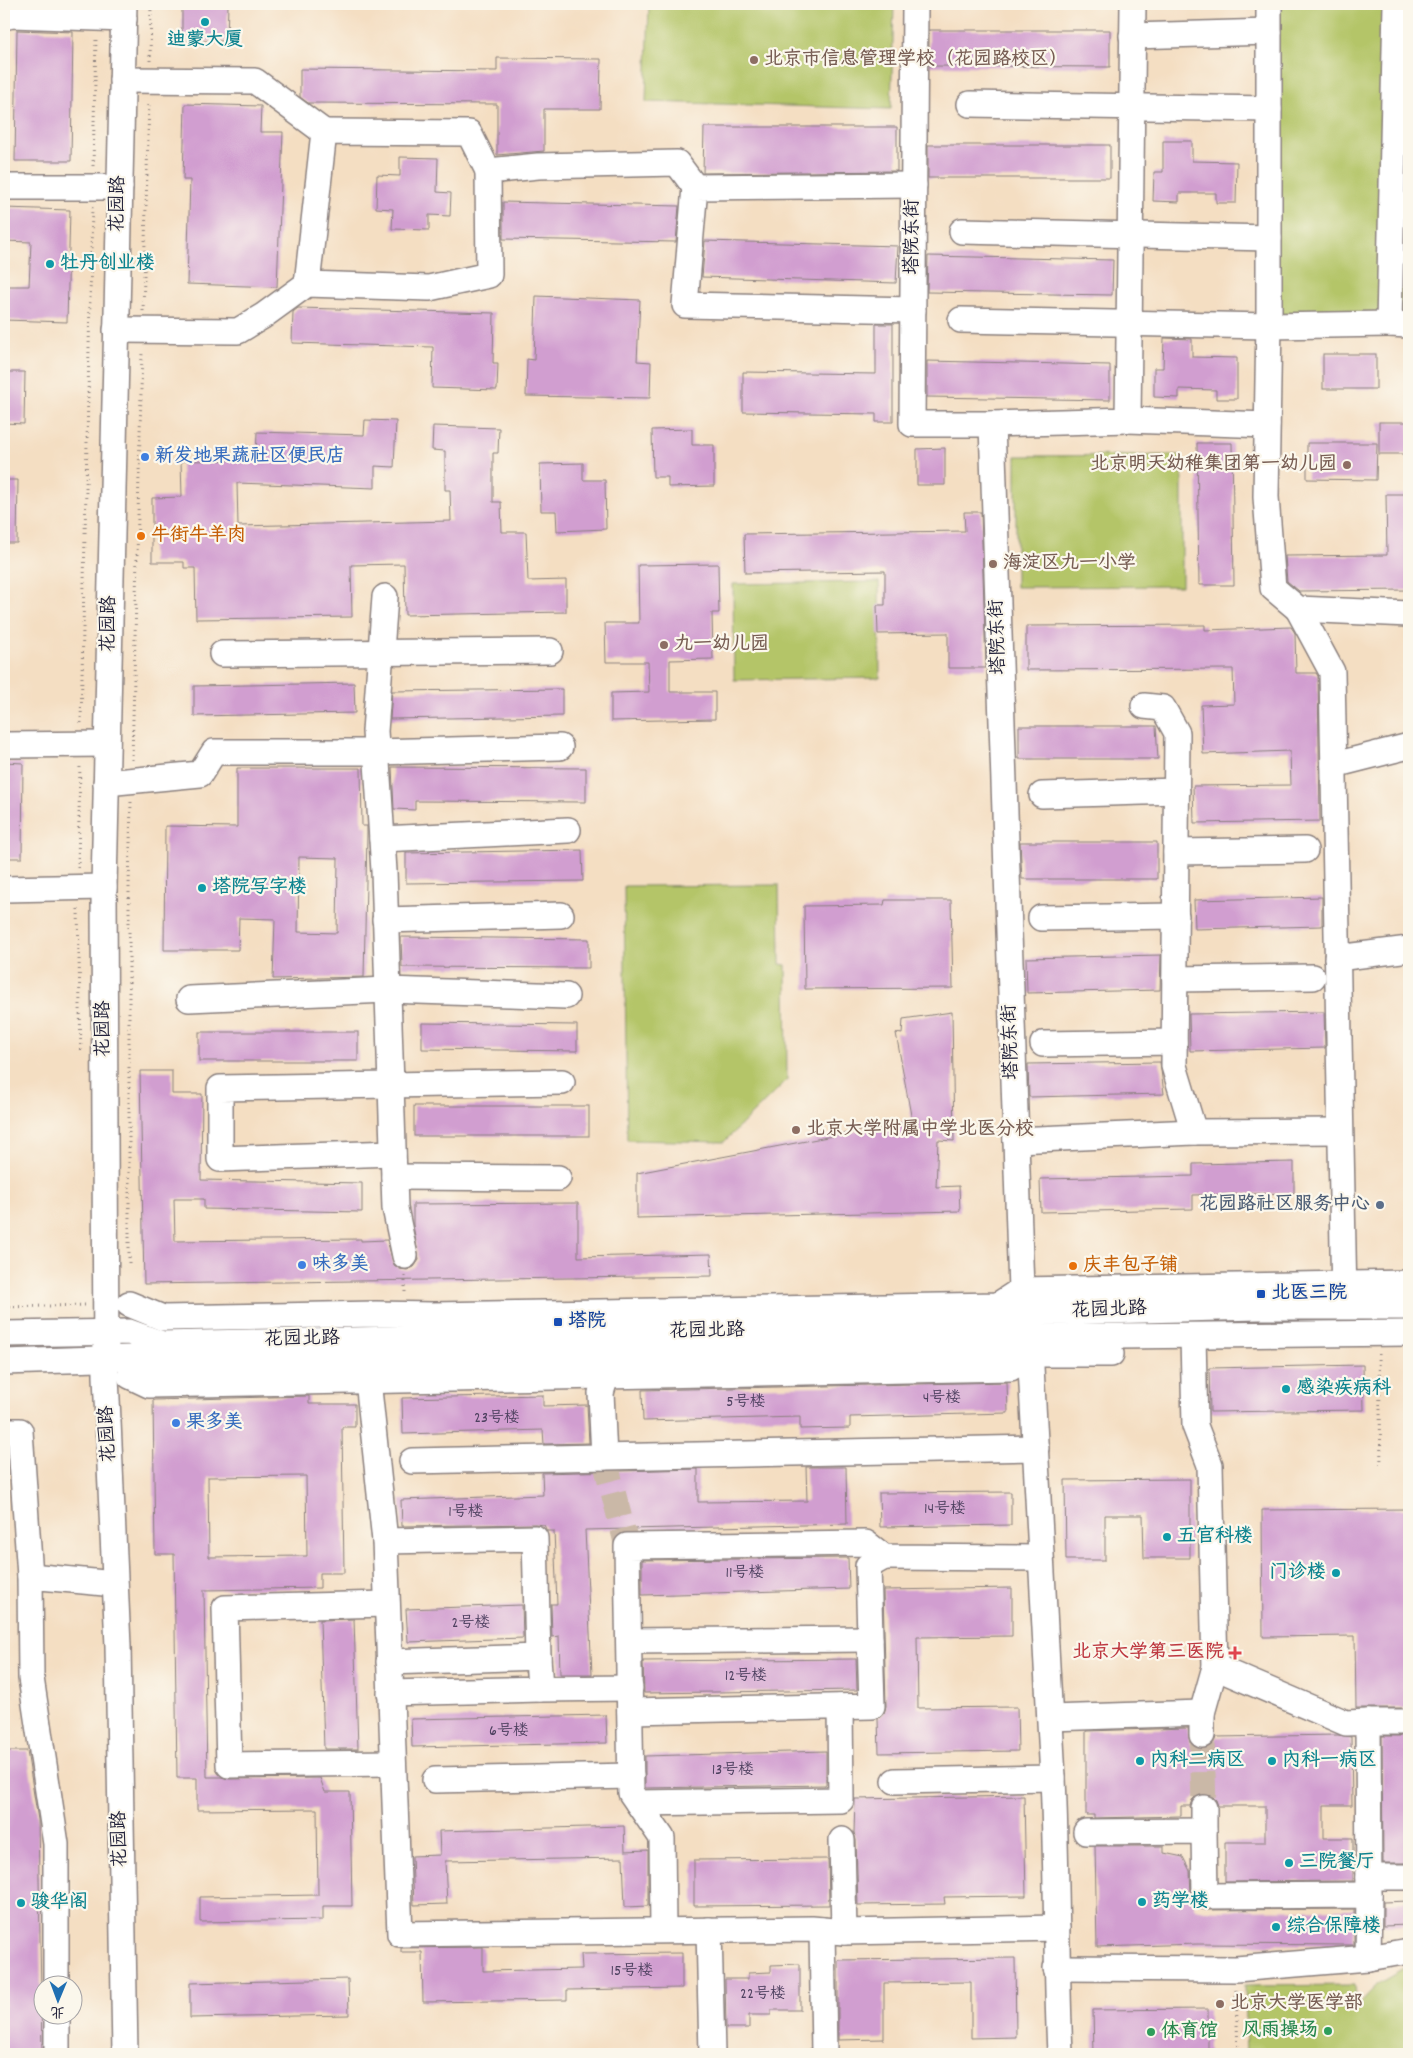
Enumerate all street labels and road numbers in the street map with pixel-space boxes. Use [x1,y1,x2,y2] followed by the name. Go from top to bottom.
[105,175,133,233] street label: 花园路
[900,199,927,275] street label: 塔院东街
[96,595,124,653] street label: 花园路
[984,599,1014,675] street label: 塔院东街
[91,1000,118,1058] street label: 花园路
[997,1004,1027,1080] street label: 塔院东街
[1071,1296,1147,1326] street label: 花园北路
[669,1318,745,1346] street label: 花园北路
[264,1326,340,1354] street label: 花园北路
[94,1405,124,1463] street label: 花园路
[107,1810,135,1868] street label: 花园路

